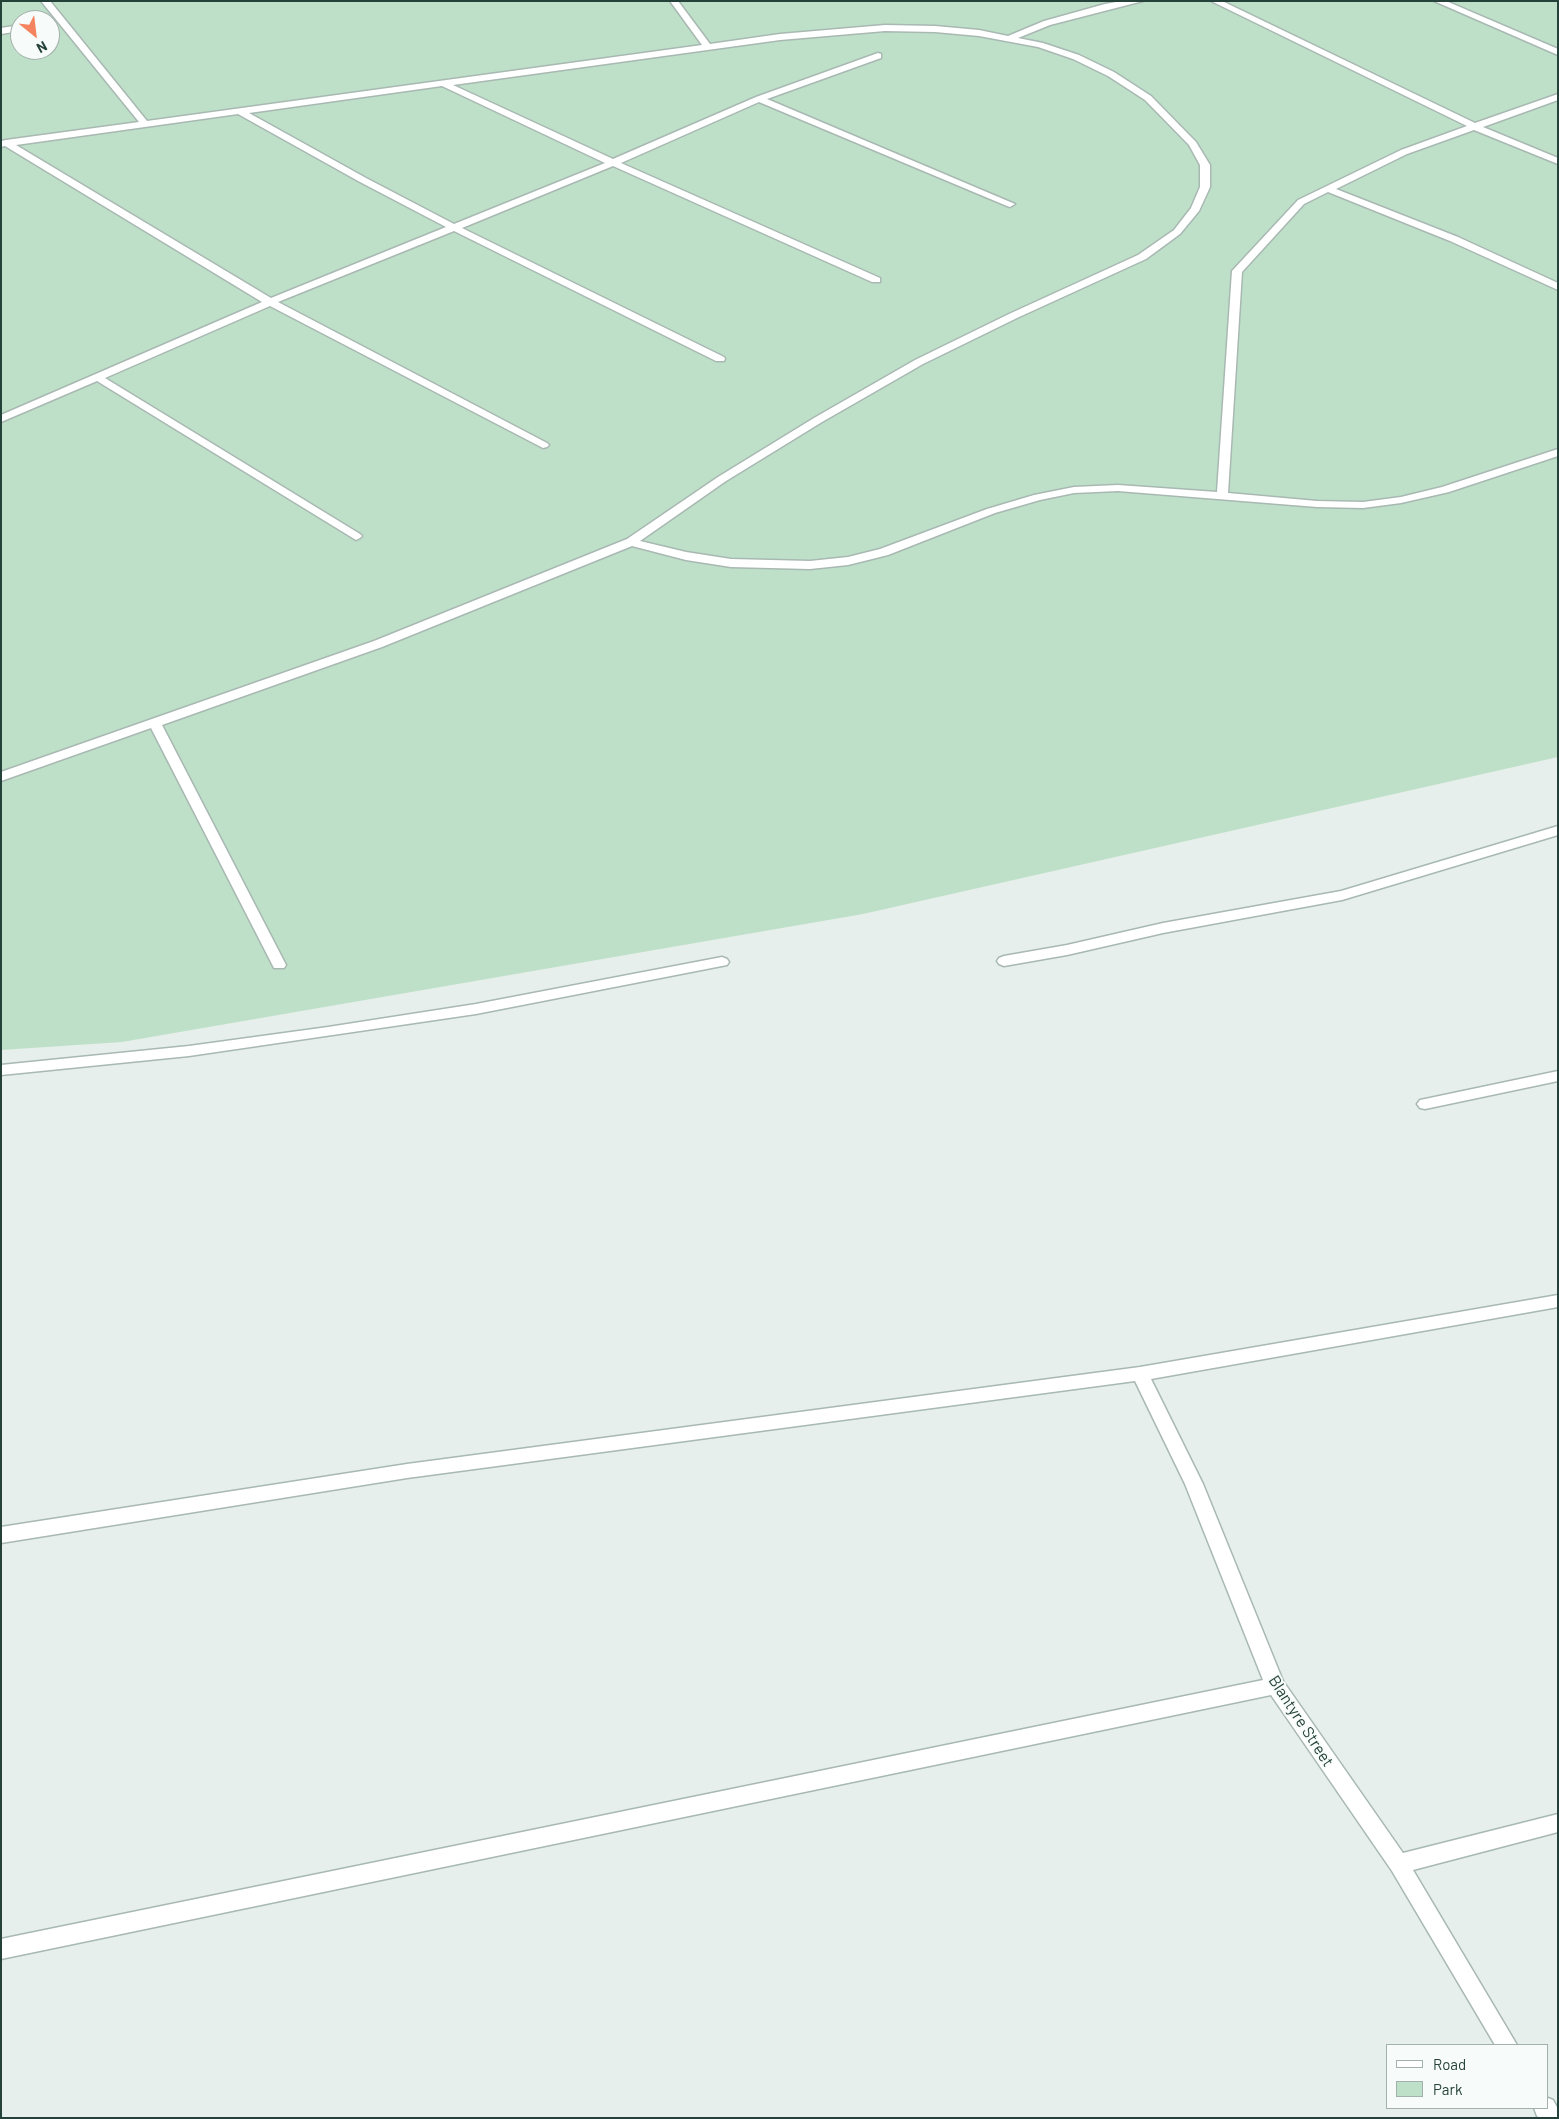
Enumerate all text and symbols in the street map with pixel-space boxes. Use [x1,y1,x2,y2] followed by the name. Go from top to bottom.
[10,10,60,60] north arrow
[34,38,50,57] text: N
[1264,1672,1338,1770] street label: Blantyre Street
[1386,2044,1549,2109] legend
[1433,2055,1466,2073] text: Road
[1433,2080,1462,2098] text: Park

